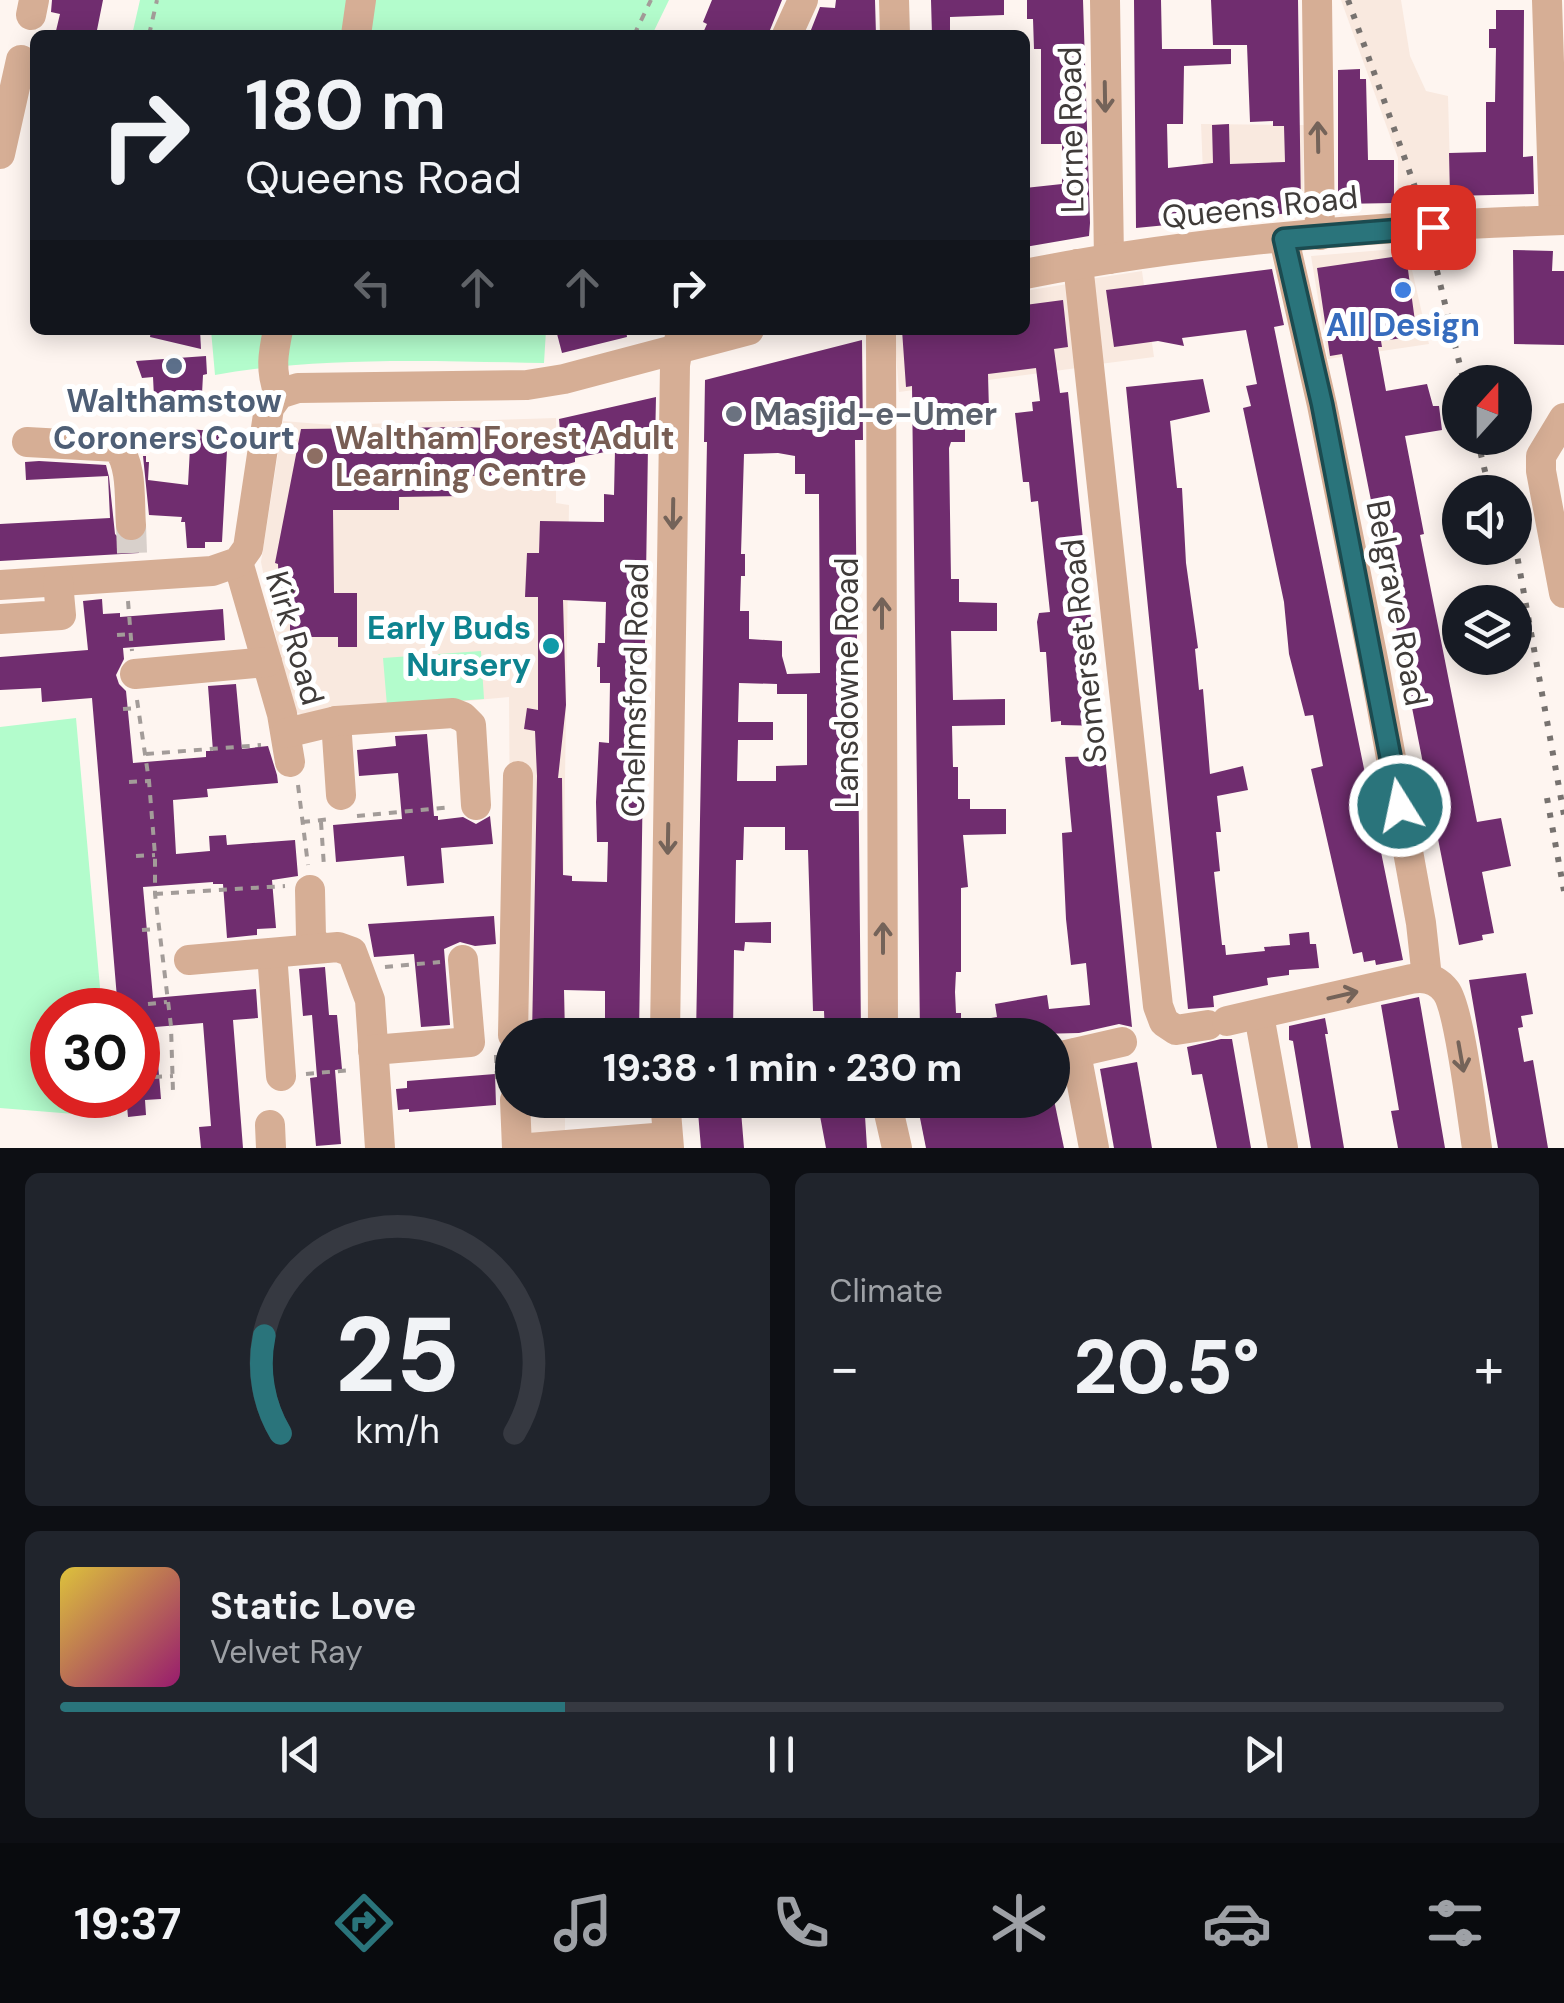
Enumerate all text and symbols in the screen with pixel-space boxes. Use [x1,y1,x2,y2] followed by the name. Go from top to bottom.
[1049,46,1093,214] street label: Lorne Road
[245,60,446,151] text: 180 m
[80,70,210,200] icon: right
[1096,81,1115,113] one-way arrow
[1308,122,1328,154] one-way arrow
[245,148,522,207] text: Queens Road
[1160,176,1360,238] street label: Queens Road
[1391,185,1476,270] pin
[1406,200,1461,255] icon: arrive
[345,260,400,315] icon: left
[450,260,505,315] icon: ahead
[555,260,610,315] icon: ahead
[660,260,715,315] icon: right
[1392,279,1414,301] marker: All Design
[1326,304,1480,346] place label: All Design
[163,355,185,377] marker: Walthamstow Coroners Court
[1442,365,1532,455] north arrow
[1442,365,1532,675] map controls
[53,380,295,459] place label: Walthamstow Coroners Court
[754,393,997,435] place label: Masjid-e-Umer
[723,403,745,425] marker: Masjid-e-Umer
[335,417,675,496] place label: Waltham Forest Adult Learning Centre
[304,445,326,467] marker: Waltham Forest Adult Learning Centre
[1442,475,1532,565] button: sound
[663,497,682,529] one-way arrow
[1357,497,1437,709] street label: Belgrave Road
[1051,537,1117,765] street label: Somerset Road
[826,557,868,809] street label: Lansdowne Road
[612,562,658,818] street label: Chelmsford Road
[256,566,334,710] street label: Kirk Road
[1442,585,1532,675] button: layers
[872,597,892,630] one-way arrow
[367,607,531,686] place label: Early Buds Nursery
[540,635,562,657] marker: Early Buds Nursery
[1348,754,1452,858] position arrow
[658,822,678,854] one-way arrow
[874,922,892,954] one-way arrow
[1326,985,1358,1003] one-way arrow
[30,988,160,1118] speed limit sign: 30
[1452,1040,1471,1073] one-way arrow
[603,1043,962,1093] text: 19:38 · 1 min · 230 m
[830,1270,943,1312] text: Climate
[335,1288,460,1423] text: 25
[1074,1319,1260,1416] text: 20.5°
[830,1332,860,1404] text: −
[1474,1332,1504,1404] text: +
[355,1408,439,1454] text: km/h
[210,1581,416,1631] text: Static Love
[210,1631,363,1673] text: Velvet Ray
[273,1727,328,1782] icon: previous
[754,1727,809,1782] icon: pause
[1236,1727,1291,1782] icon: next
[329,1888,399,1958] icon: directions
[548,1888,618,1958] icon: music
[766,1888,836,1958] icon: phone
[984,1888,1054,1958] icon: climate
[1202,1888,1272,1958] icon: car
[1420,1888,1490,1958] icon: filters
[74,1894,181,1953] text: 19:37

